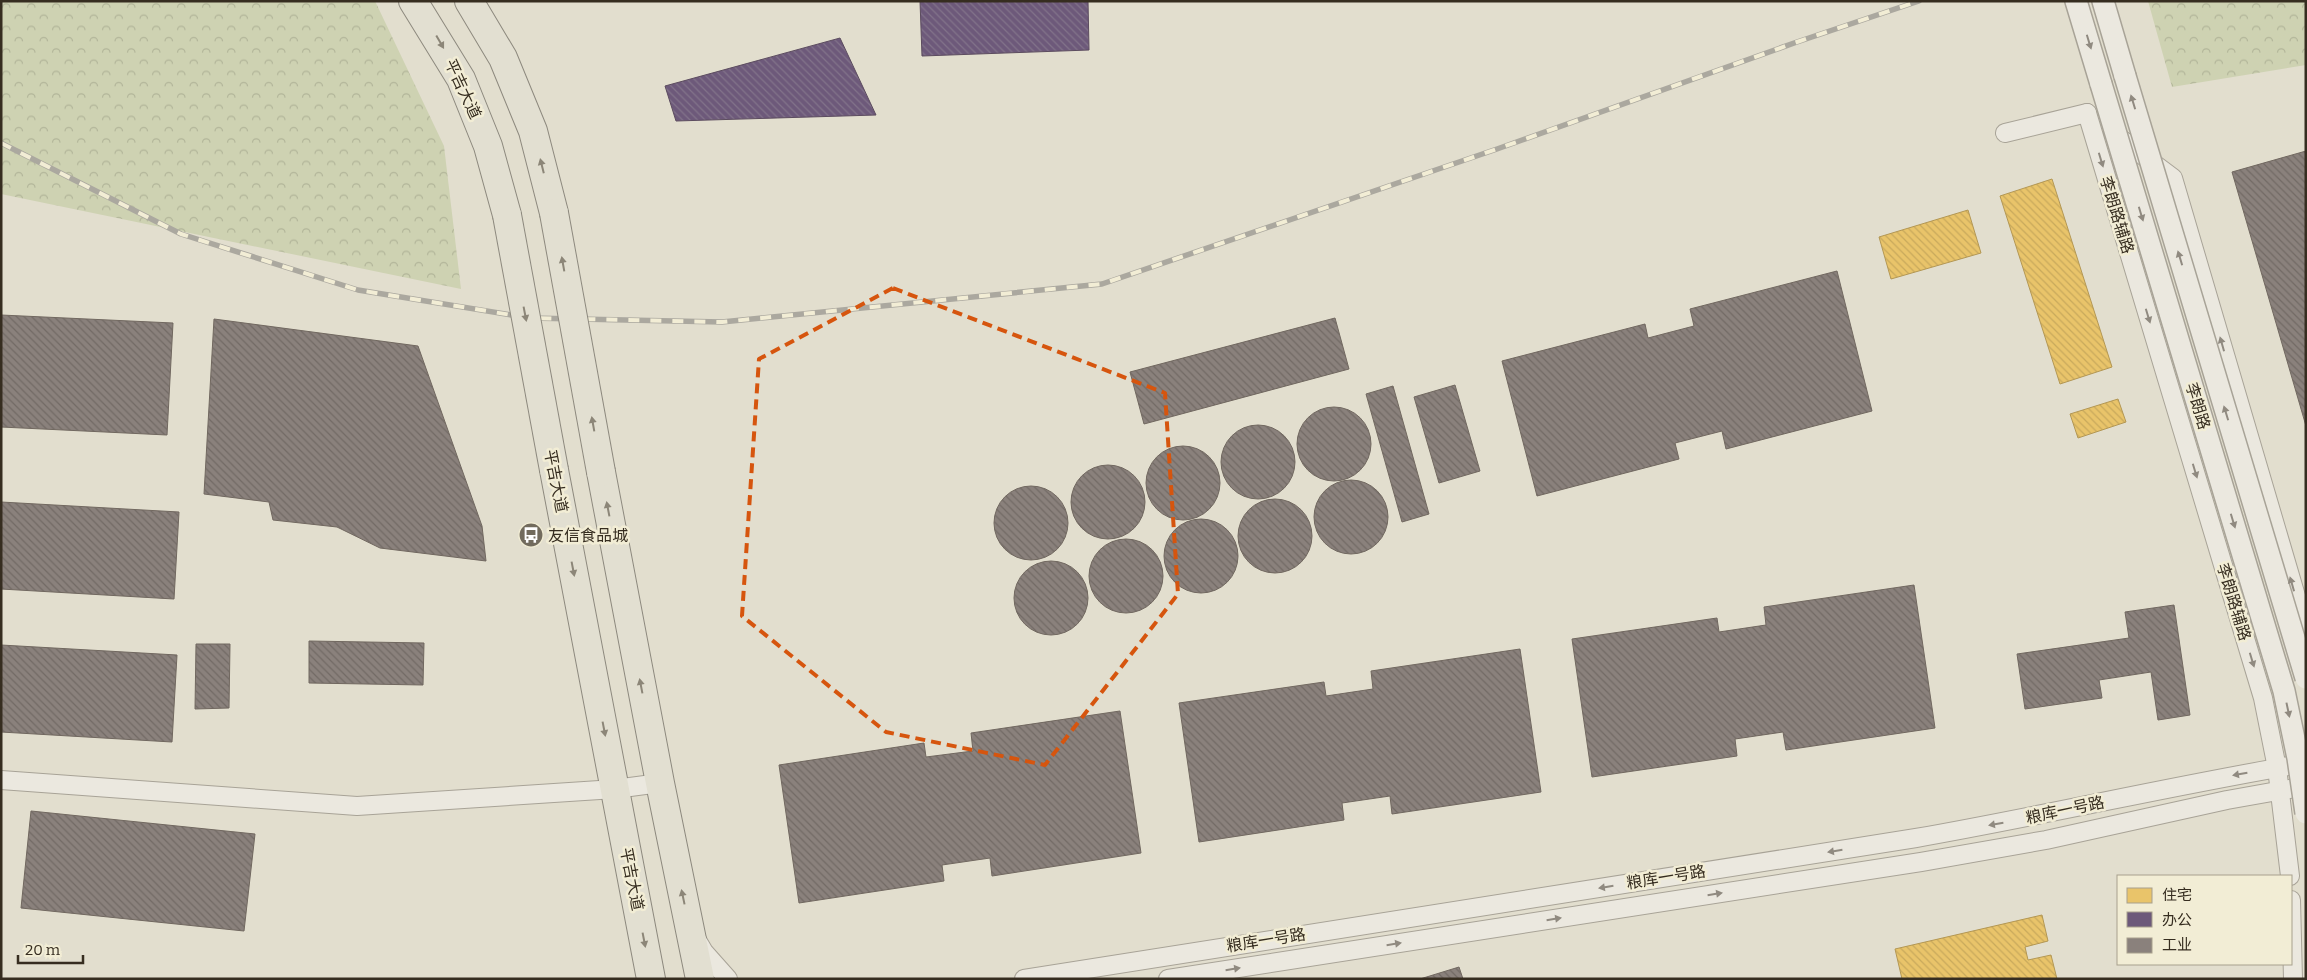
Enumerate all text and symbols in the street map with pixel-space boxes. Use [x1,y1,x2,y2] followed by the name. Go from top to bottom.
[2085,35,2093,50] one-way arrow
[435,36,444,49] one-way arrow
[441,56,485,122] street label: 平吉大道
[2129,95,2137,110] one-way arrow
[2097,153,2105,168] one-way arrow
[538,159,546,174] one-way arrow
[2096,174,2138,256] street label: 李朗路辅路
[2137,207,2145,222] one-way arrow
[2175,250,2183,265] one-way arrow
[559,256,567,272] one-way arrow
[522,307,530,323] one-way arrow
[2144,308,2152,323] one-way arrow
[2217,336,2225,351] one-way arrow
[2182,380,2214,432] street label: 李朗路
[2222,406,2230,421] one-way arrow
[588,416,596,432] one-way arrow
[541,448,571,514] street label: 平吉大道
[2191,464,2199,479] one-way arrow
[604,500,612,516] one-way arrow
[2229,513,2237,528] one-way arrow
[518,522,544,548] bus stop icon: 友信食品城
[548,526,628,545] place label: 友信食品城
[2213,561,2255,643] street label: 李朗路辅路
[569,562,577,577] one-way arrow
[2288,576,2296,591] one-way arrow
[2248,653,2256,668] one-way arrow
[637,677,645,693] one-way arrow
[2284,703,2292,718] one-way arrow
[600,721,608,737] one-way arrow
[2232,771,2248,779] one-way arrow
[2024,792,2106,828] street label: 粮库一号路
[1987,820,2003,828] one-way arrow
[617,846,647,912] street label: 平吉大道
[1827,847,1843,855] one-way arrow
[1625,861,1707,893] street label: 粮库一号路
[2117,875,2292,965] legend
[1597,883,1613,891] one-way arrow
[2162,886,2192,904] text: 住宅
[679,888,687,904] one-way arrow
[1707,889,1723,897] one-way arrow
[2162,911,2192,929] text: 办公
[1547,914,1563,922] one-way arrow
[1225,924,1307,956] street label: 粮库一号路
[18,932,82,964] scale bar
[640,933,648,949] one-way arrow
[2162,936,2192,954] text: 工业
[1386,939,1402,947] one-way arrow
[25,941,61,959] text: 20 m
[1226,964,1242,972] one-way arrow

